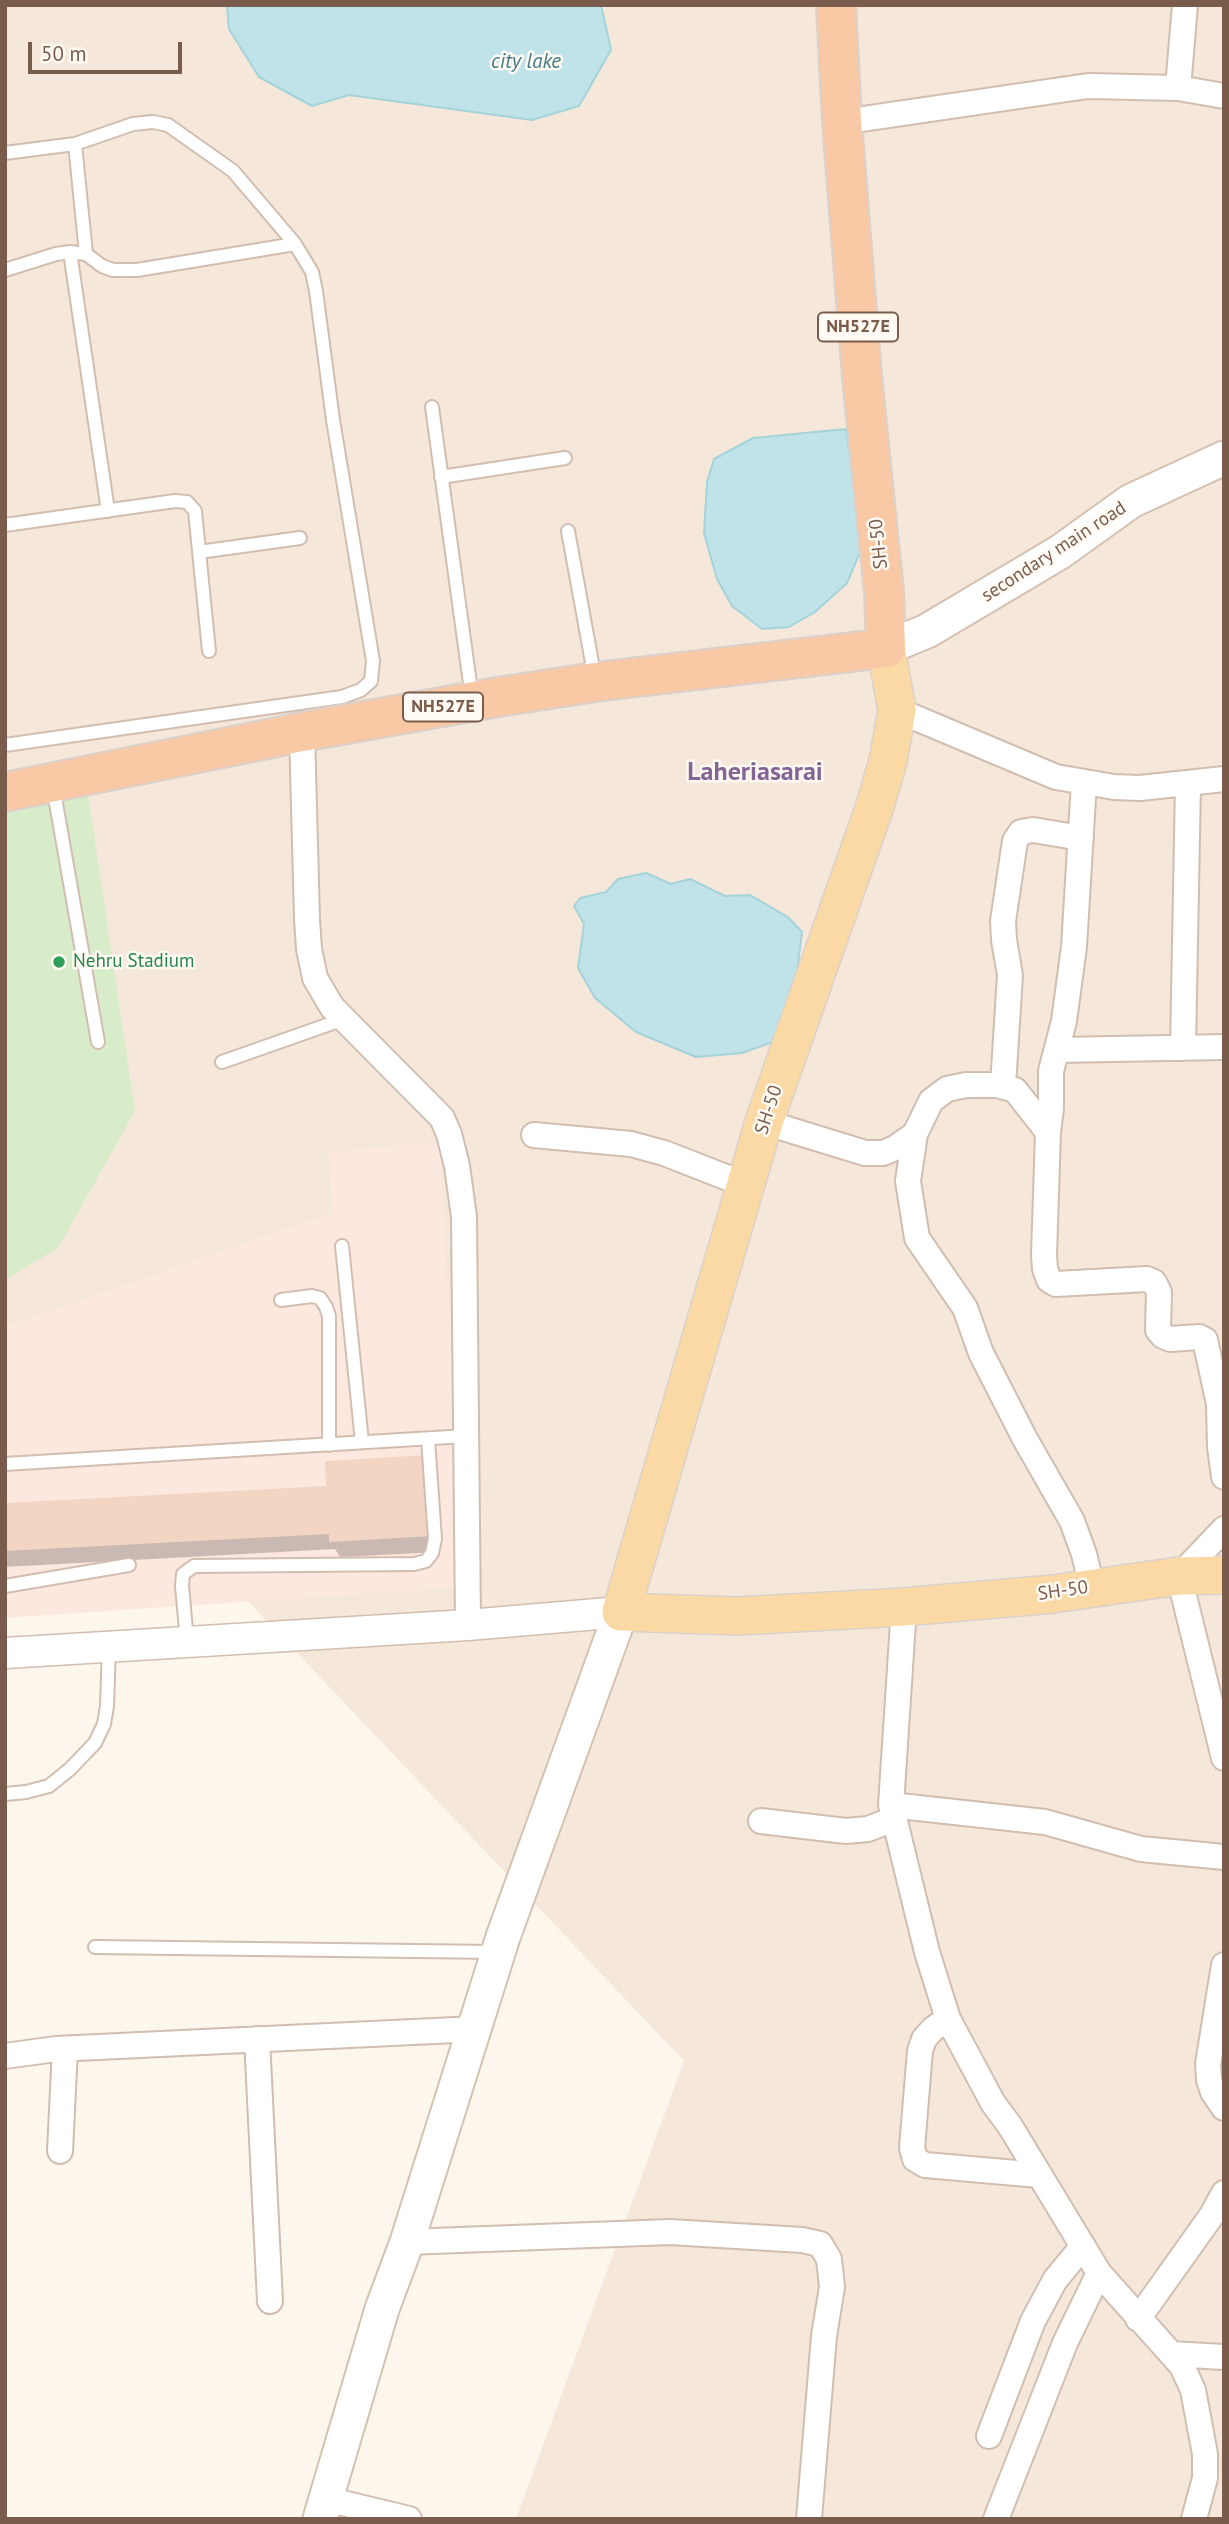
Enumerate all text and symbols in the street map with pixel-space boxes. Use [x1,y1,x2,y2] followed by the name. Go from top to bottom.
[32,28,186,72] scale bar
[41,40,87,67] text: 50 m
[491,49,561,75] water label: city lake
[818,312,898,342] road number: NH527E
[977,497,1131,607] street label: secondary main road
[865,518,893,570] street label: SH-50
[403,692,483,722] road number: NH527E
[687,757,823,789] district label: Laheriasarai
[73,951,195,973] place label: Nehru Stadium
[51,954,67,970] marker: Nehru Stadium
[750,1083,788,1137] street label: SH-50
[1036,1576,1090,1606] street label: SH-50

